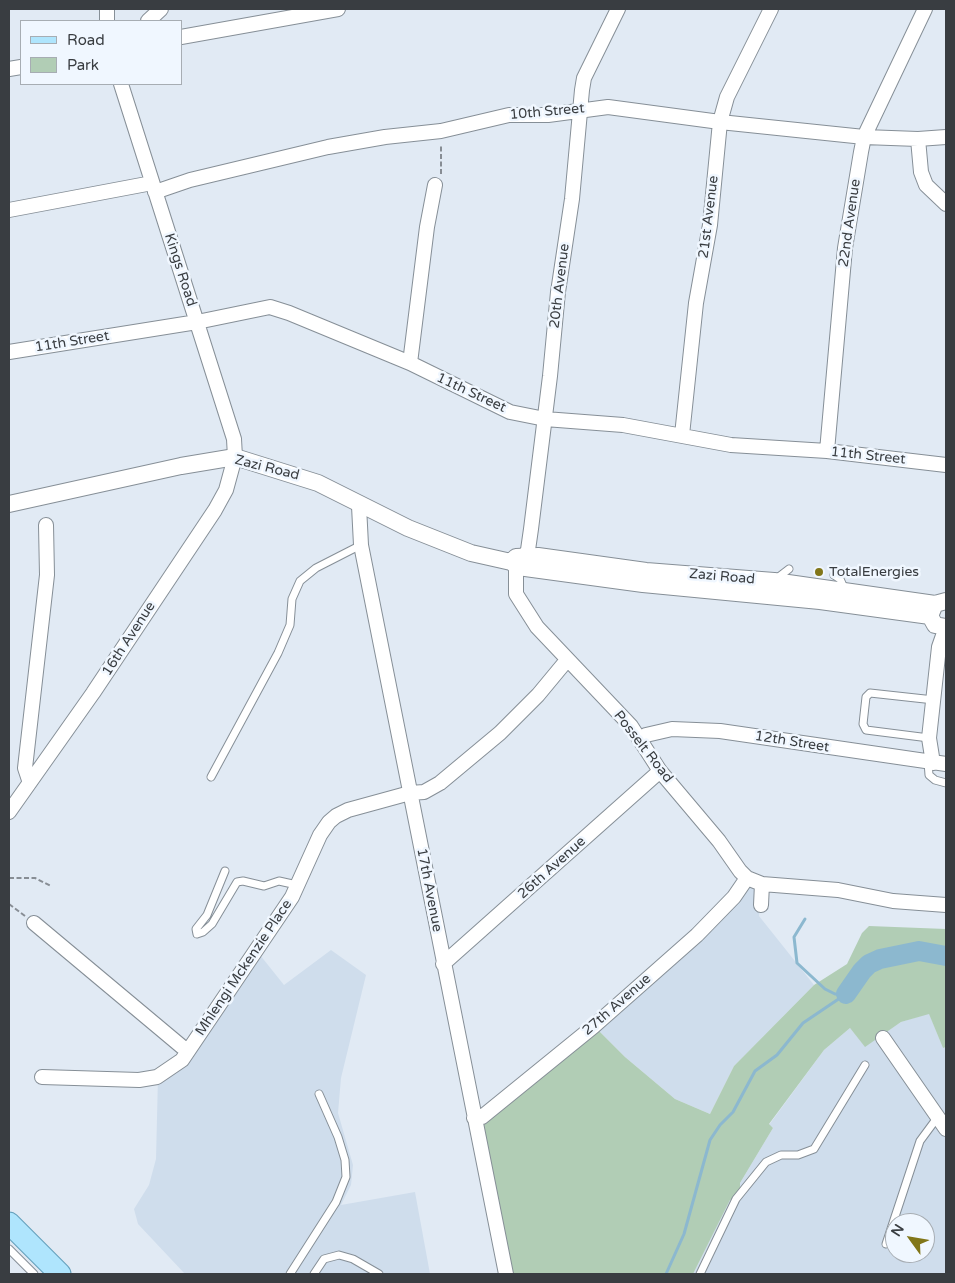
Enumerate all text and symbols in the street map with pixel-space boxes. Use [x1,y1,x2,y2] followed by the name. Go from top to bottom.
[20,20,182,85] legend
[67,31,105,49] text: Road
[67,56,99,74] text: Park
[509,100,585,124] street label: 10th Street
[696,175,722,259] street label: 21st Avenue
[836,178,864,268] street label: 22nd Avenue
[160,231,200,309] street label: Kings Road
[546,243,574,329] street label: 20th Avenue
[34,328,110,356] street label: 11th Street
[433,370,509,416] street label: 11th Street
[830,444,906,468] street label: 11th Street
[233,452,301,484] street label: Zazi Road
[829,564,919,580] place label: TotalEnergies
[688,566,756,588] street label: Zazi Road
[813,566,825,578] marker: TotalEnergies
[99,599,159,679] street label: 16th Avenue
[610,708,676,786] street label: Posselt Road
[754,728,830,756] street label: 12th Street
[515,833,589,903] street label: 26th Avenue
[413,847,445,933] street label: 17th Avenue
[192,897,296,1039] street label: Mhlengi Mckenzie Place
[579,971,655,1039] street label: 27th Avenue
[885,1213,935,1263] north arrow
[888,1221,908,1240] text: N

